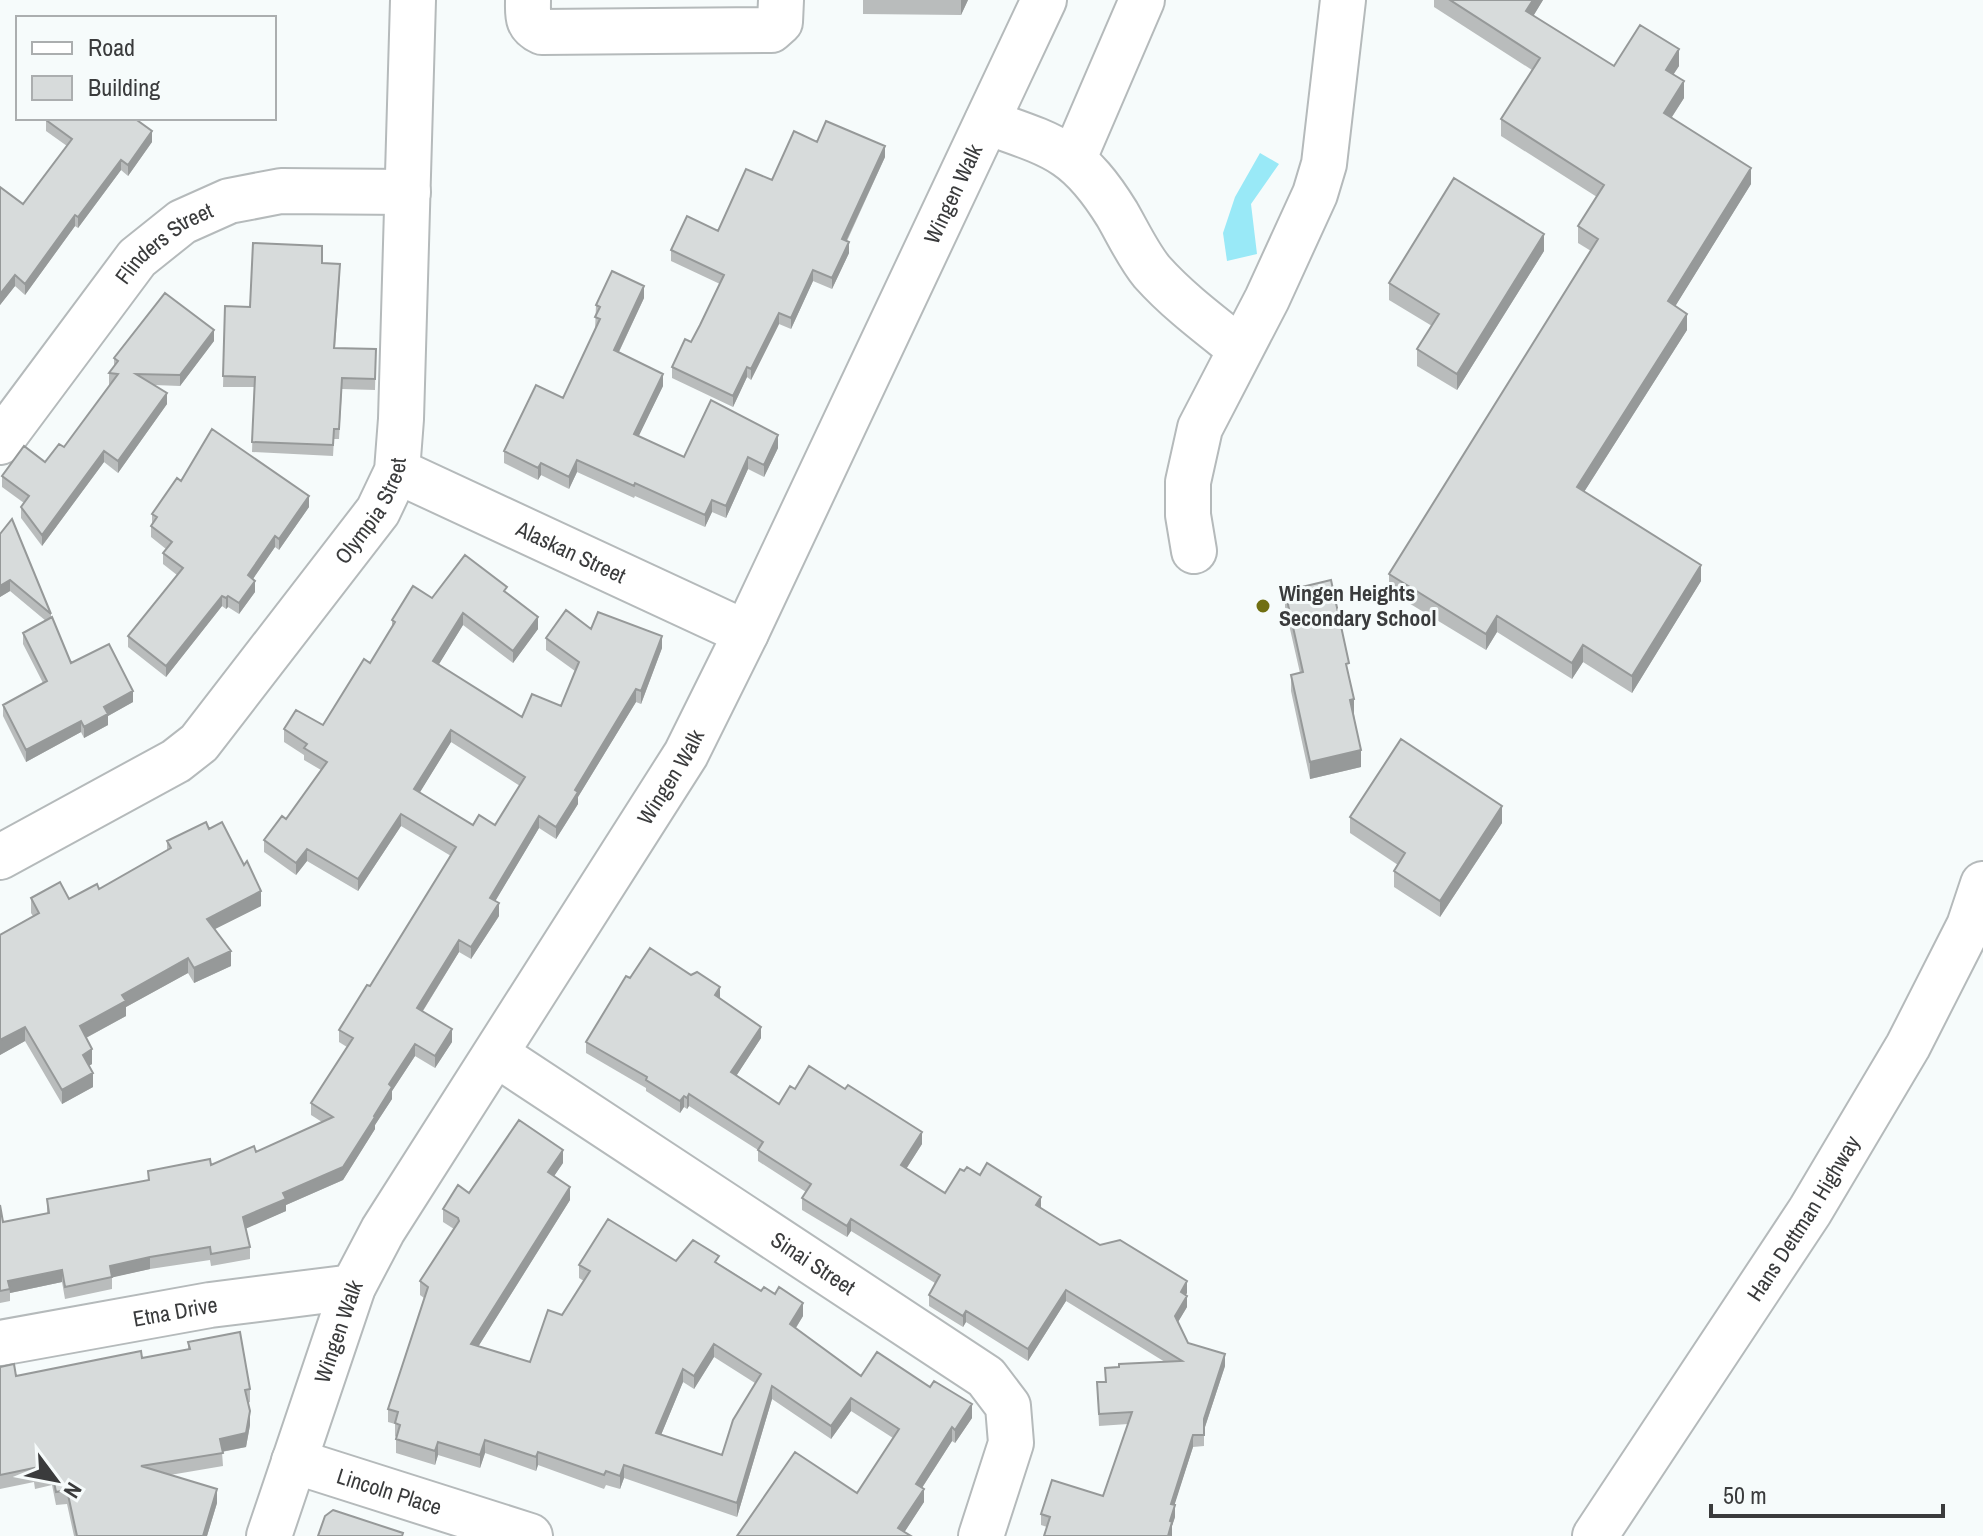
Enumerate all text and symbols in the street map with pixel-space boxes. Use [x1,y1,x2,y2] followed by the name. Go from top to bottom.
[16,16,276,120] legend
[88,31,135,63] text: Road
[88,71,160,103] text: Building
[916,138,990,248] street label: Wingen Walk
[108,195,218,290] street label: Flinders Street
[328,457,413,570] street label: Olympia Street
[511,513,631,590] street label: Alaskan Street
[1279,578,1436,633] place label: Wingen Heights Secondary School
[1254,597,1272,615] marker: Wingen Heights Secondary School
[630,723,711,830] street label: Wingen Walk
[1740,1130,1867,1307] street label: Hans Dettman Highway
[765,1224,861,1302] street label: Sinai Street
[307,1273,370,1387] street label: Wingen Walk
[130,1289,219,1334] street label: Etna Drive
[16,1440,96,1520] north arrow
[333,1461,446,1522] street label: Lincoln Place
[1711,1468,1943,1518] scale bar
[57,1477,89,1504] text: N
[1723,1479,1767,1511] text: 50 m

